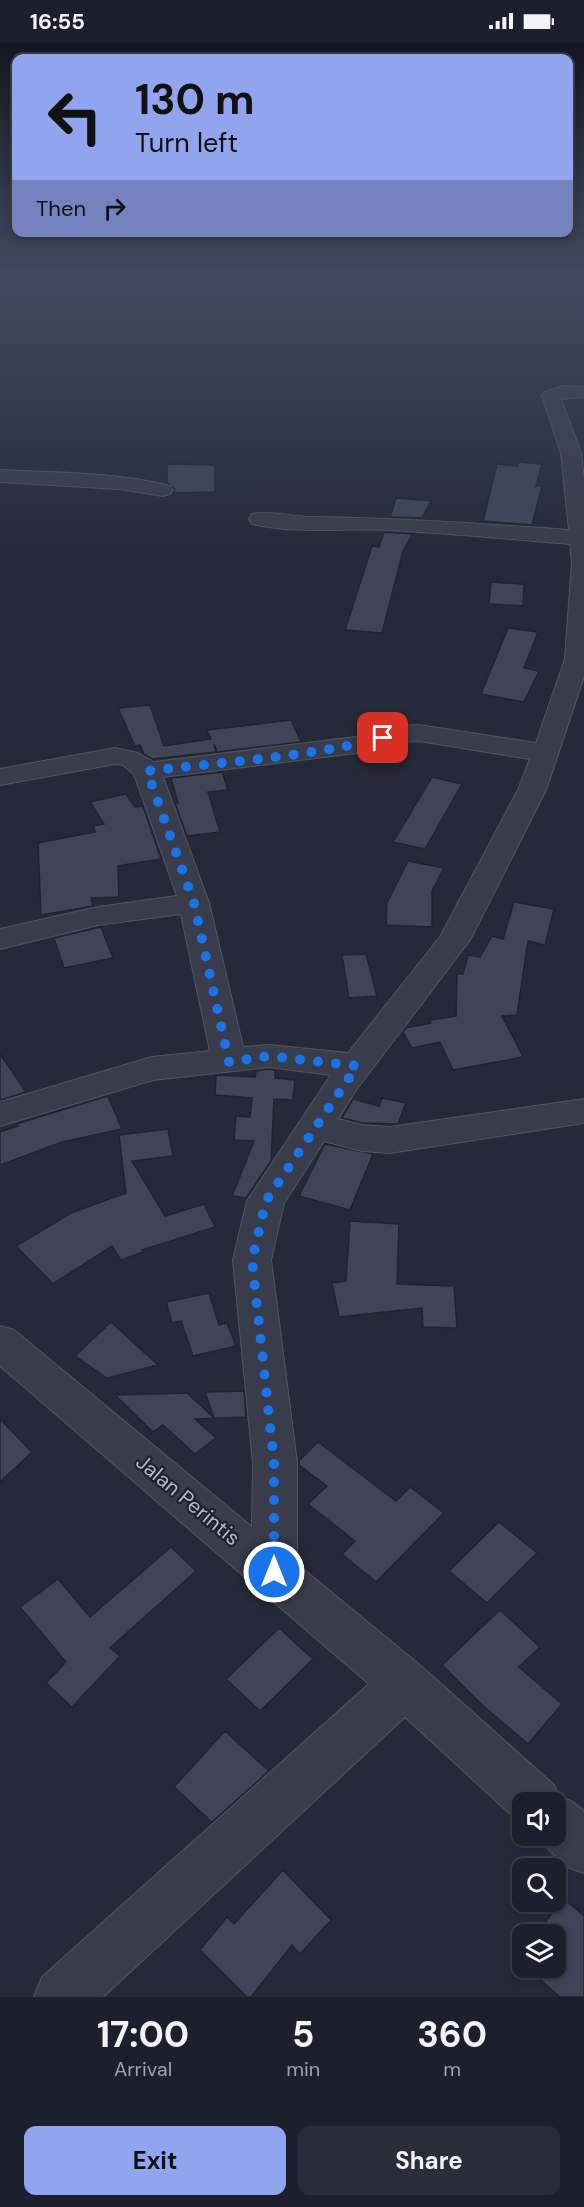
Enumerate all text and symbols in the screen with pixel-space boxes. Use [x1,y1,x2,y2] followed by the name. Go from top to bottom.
[30,7,85,36] text: 16:55
[135,72,255,127] text: 130 m
[36,78,114,156] icon: left
[135,125,238,160] text: Turn left
[98,192,131,225] icon: right
[36,194,86,223] text: Then
[357,712,408,763] pin
[366,721,399,754] icon: arrive
[130,1448,246,1552] street label: Jalan Perintis
[242,1540,306,1604] position arrow
[512,1792,566,1978] map controls
[512,1792,566,1846] button: sound
[512,1858,566,1912] button: search
[512,1924,566,1978] button: layers
[97,2011,189,2058] text: 17:00
[292,2011,314,2058] text: 5
[417,2011,487,2058] text: 360
[114,2056,172,2082] text: Arrival
[286,2056,320,2082] text: min
[443,2056,461,2082] text: m
[24,2126,286,2195] button: Exit
[298,2126,560,2195] button: Share

